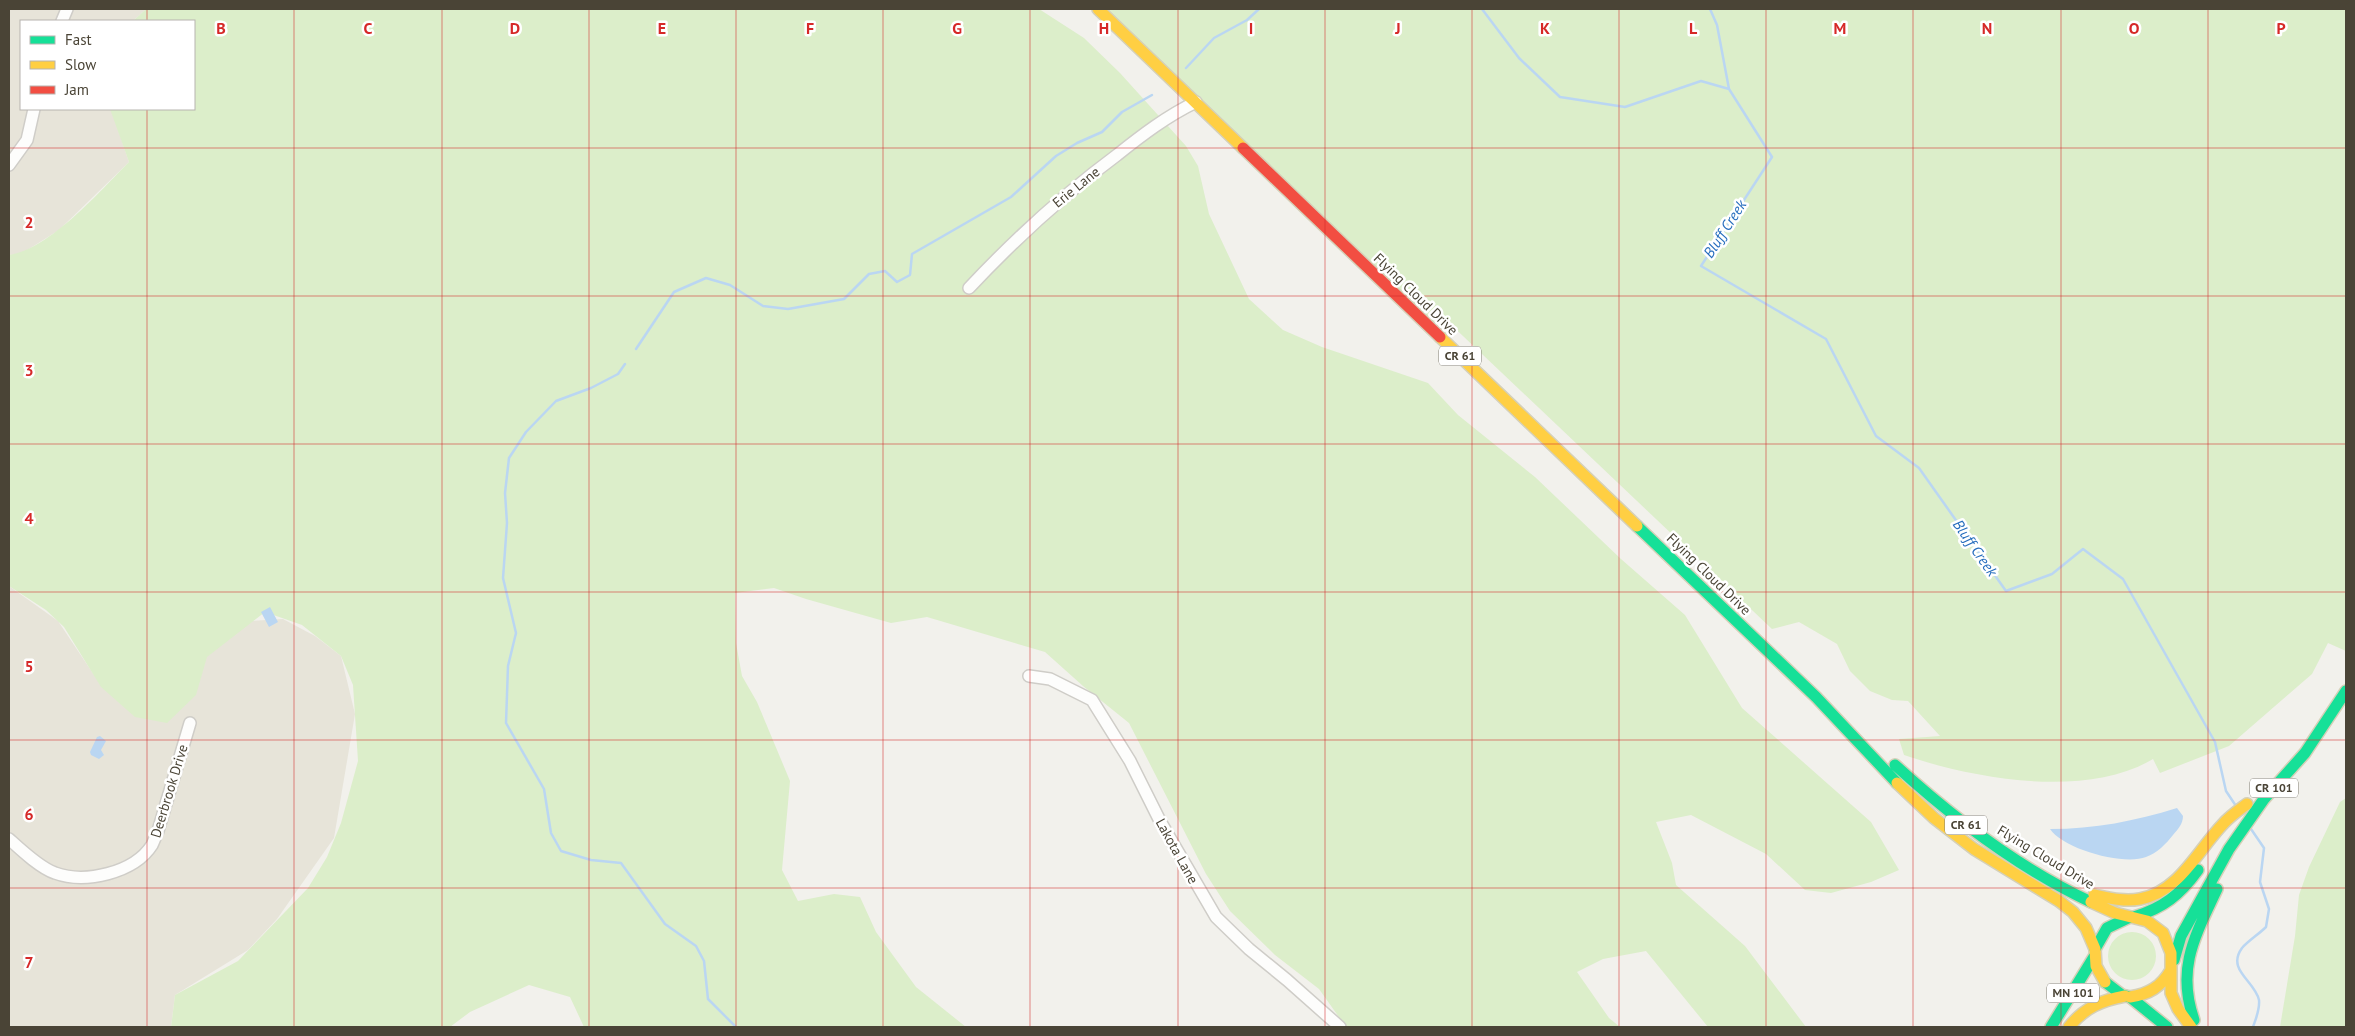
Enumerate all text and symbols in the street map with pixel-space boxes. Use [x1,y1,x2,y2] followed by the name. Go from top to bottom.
[216,18,226,38] text: B
[364,18,373,38] text: C
[510,18,520,38] text: D
[658,18,666,38] text: E
[806,18,814,38] text: F
[952,18,962,38] text: G
[1099,18,1109,38] text: H
[1249,18,1253,38] text: I
[1394,18,1401,38] text: J
[1540,18,1550,38] text: K
[1689,18,1698,38] text: L
[1834,18,1846,38] text: M
[1982,18,1992,38] text: N
[2129,18,2140,38] text: O
[2276,18,2286,38] text: P
[20,20,195,110] legend
[65,30,92,49] text: Fast
[65,55,96,74] text: Slow
[64,80,89,99] text: Jam
[1049,163,1103,211] street label: Erie Lane
[1699,195,1751,261] water label: Bluff Creek
[24,212,34,232] text: 2
[1370,249,1462,339] street label: Flying Cloud Drive
[1439,346,1481,366] road number: CR 61
[24,360,34,380] text: 3
[24,508,34,528] text: 4
[1949,516,2003,581] water label: Bluff Creek
[1663,529,1755,619] street label: Flying Cloud Drive
[24,656,34,676] text: 5
[146,742,192,840] street label: Deerbrook Drive
[2250,778,2298,798] road number: CR 101
[24,804,34,824] text: 6
[1152,815,1202,887] street label: Lakota Lane
[1945,816,1987,834] road number: CR 61
[1994,821,2098,893] street label: Flying Cloud Drive
[24,952,34,972] text: 7
[2047,984,2099,1002] road number: MN 101

